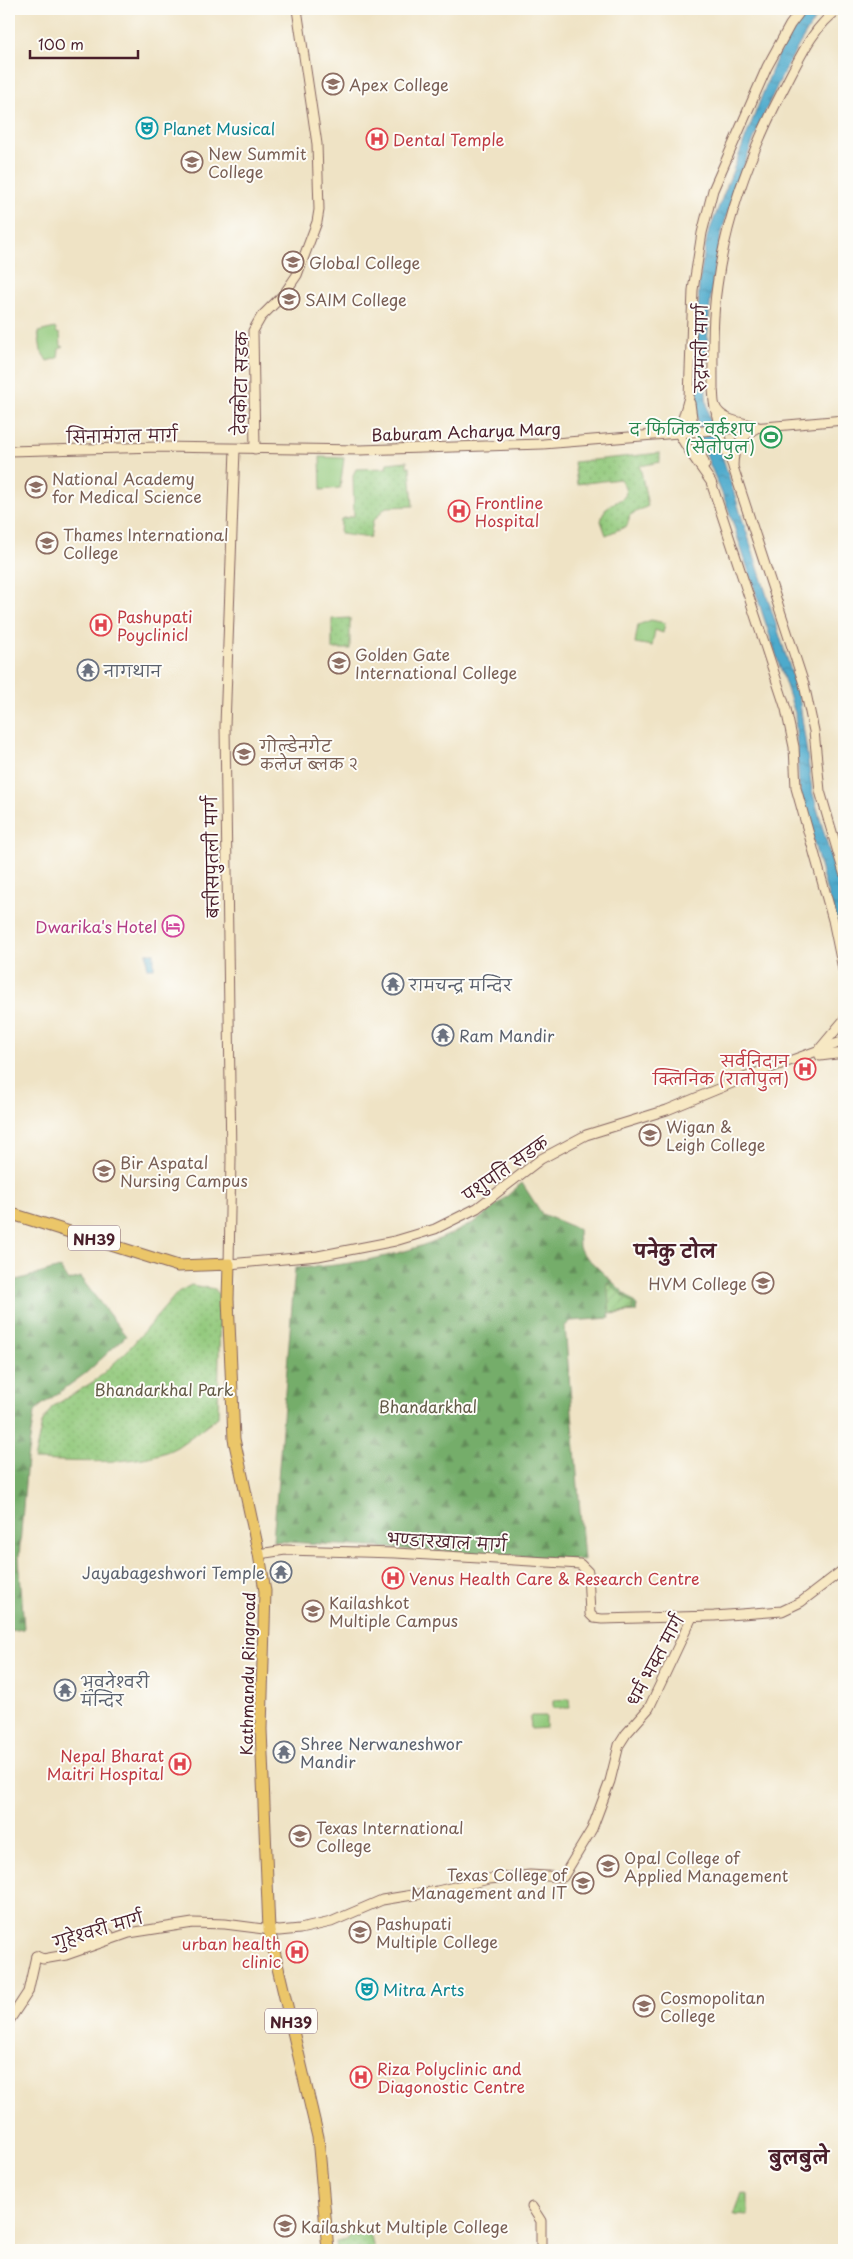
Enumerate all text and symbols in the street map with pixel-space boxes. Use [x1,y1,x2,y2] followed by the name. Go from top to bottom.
[30,28,138,60] scale bar
[38,32,84,55] text: 100 m
[321,72,345,96] school or university icon: Apex College
[349,72,449,96] place label: Apex College
[135,116,159,140] theatre icon: Planet Musical
[163,116,275,140] place label: Planet Musical
[365,127,389,151] hospital icon: Dental Temple
[393,127,505,151] place label: Dental Temple
[208,141,307,183] place label: New Summit College
[180,150,204,174] school or university icon: New Summit College
[281,250,305,274] school or university icon: Global College
[309,250,421,274] place label: Global College
[277,287,301,311] school or university icon: SAIM College
[305,287,407,311] place label: SAIM College
[687,302,713,394] street label: रुद्रमती मार्ग
[227,330,253,436] street label: देवकोटा सडक
[371,416,561,446] street label: Baburam Acharya Marg
[628,416,757,460] place label: द फिजिक वर्कशप (सेतोपुल)
[65,422,179,448] street label: सिनामंगल मार्ग
[759,425,783,449] sports icon: द फिजिक वर्कशप (सेतोपुल)
[52,466,202,508] place label: National Academy for Medical Science
[24,475,48,499] school or university icon: National Academy for Medical Science
[475,490,543,532] place label: Frontline Hospital
[447,499,471,523] hospital icon: Frontline Hospital
[63,522,229,564] place label: Thames International College
[35,531,59,555] school or university icon: Thames International College
[117,604,193,646] place label: Pashupati Poyclinicl
[89,613,113,637] hospital icon: Pashupati Poyclinicl
[355,642,518,684] place label: Golden Gate International College
[327,651,351,675] school or university icon: Golden Gate International College
[76,658,100,682] temple icon: नागथान
[103,658,163,682] place label: नागथान
[259,733,358,775] place label: गोल्डेनगेट कलेज ब्लक २
[232,742,256,766] school or university icon: गोल्डेनगेट कलेज ब्लक २
[198,794,225,919] street label: बत्तीसपुतली मार्ग
[35,914,157,938] place label: Dwarika's Hotel
[161,914,185,938] hotel icon: Dwarika's Hotel
[381,972,405,996] temple icon: रामचन्द्र मन्दिर
[408,972,513,996] place label: रामचन्द्र मन्दिर
[431,1023,455,1047] temple icon: Ram Mandir
[459,1023,555,1047] place label: Ram Mandir
[652,1048,791,1092] place label: सर्वनिदान क्लिनिक (रातोपुल)
[793,1057,817,1081] hospital icon: सर्वनिदान क्लिनिक (रातोपुल)
[666,1114,766,1156] place label: Wigan & Leigh College
[638,1123,662,1147] school or university icon: Wigan & Leigh College
[457,1129,554,1208] street label: पशुपति सडक
[120,1150,248,1192] place label: Bir Aspatal Nursing Campus
[92,1159,116,1183] school or university icon: Bir Aspatal Nursing Campus
[68,1226,120,1250] road number: NH39
[632,1237,718,1266] district label: पनेकु टोल
[648,1271,747,1295] place label: HVM College
[751,1271,775,1295] school or university icon: HVM College
[95,1377,234,1401] park label: Bhandarkhal Park
[379,1394,477,1418] park label: Bhandarkhal
[387,1526,509,1556] street label: भण्डारखाल मार्ग
[82,1560,265,1584] place label: Jayabageshwori Temple
[269,1560,293,1584] temple icon: Jayabageshwori Temple
[381,1566,405,1590] hospital icon: Venus Health Care & Research Centre
[409,1566,700,1590] place label: Venus Health Care & Research Centre
[329,1590,458,1632] place label: Kailashkot Multiple Campus
[234,1592,260,1756] street label: Kathmandu Ringroad
[301,1599,325,1623] school or university icon: Kailashkot Multiple Campus
[621,1609,690,1710] street label: धर्म भक्त मार्ग
[80,1669,151,1711] place label: भुवनेश्वरी मन्दिर
[53,1678,77,1702] temple icon: भुवनेश्वरी मन्दिर
[300,1731,463,1773] place label: Shree Nerwaneshwor Mandir
[272,1740,296,1764] temple icon: Shree Nerwaneshwor Mandir
[47,1743,164,1785] place label: Nepal Bharat Maitri Hospital
[168,1752,192,1776] hospital icon: Nepal Bharat Maitri Hospital
[316,1815,463,1857] place label: Texas International College
[288,1824,312,1848] school or university icon: Texas International College
[624,1845,789,1887] place label: Opal College of Applied Management
[596,1854,620,1878] school or university icon: Opal College of Applied Management
[411,1862,569,1904] place label: Texas College of Management and IT
[571,1871,595,1895] school or university icon: Texas College of Management and IT
[49,1904,147,1955] street label: गुहेश्वरी मार्ग
[376,1911,498,1953] place label: Pashupati Multiple College
[348,1920,372,1944] school or university icon: Pashupati Multiple College
[182,1931,281,1973] place label: urban health clinic
[285,1940,309,1964] hospital icon: urban health clinic
[355,1977,379,2001] theatre icon: Mitra Arts
[383,1977,464,2001] place label: Mitra Arts
[660,1985,765,2027] place label: Cosmopolitan College
[632,1994,656,2018] school or university icon: Cosmopolitan College
[265,2008,317,2034] road number: NH39
[377,2056,525,2098] place label: Riza Polyclinic and Diagonostic Centre
[349,2065,373,2089] hospital icon: Riza Polyclinic and Diagonostic Centre
[767,2143,831,2172] district label: बुलबुले
[273,2214,297,2238] school or university icon: Kailashkut Multiple College
[301,2214,509,2238] place label: Kailashkut Multiple College

